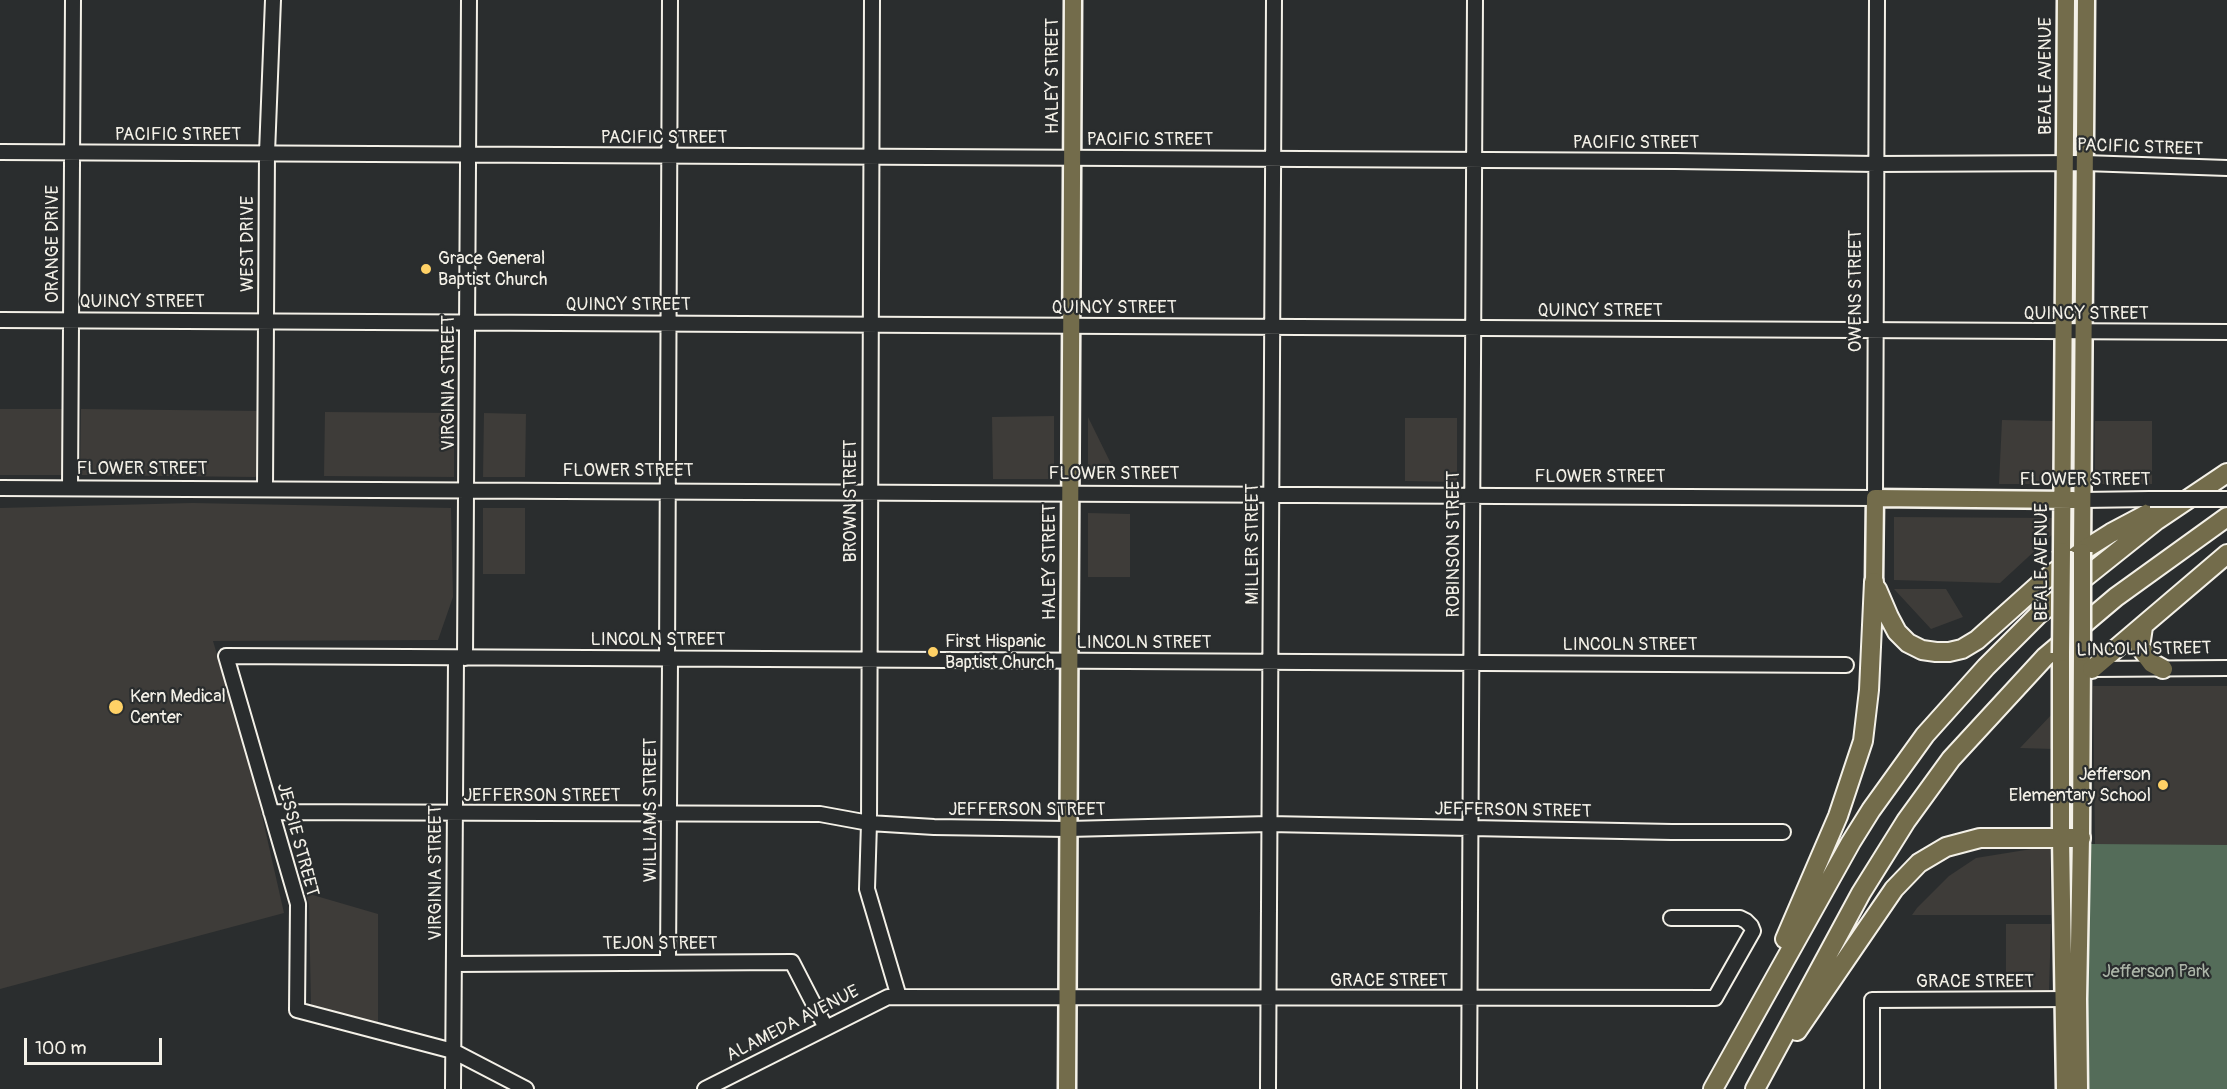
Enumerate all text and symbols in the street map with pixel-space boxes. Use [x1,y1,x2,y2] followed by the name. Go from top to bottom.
[2035,17,2057,135] street label: BEALE AVENUE
[1042,18,1064,134] street label: HALEY STREET
[115,124,241,146] street label: PACIFIC STREET
[601,127,727,149] street label: PACIFIC STREET
[1087,129,1213,151] street label: PACIFIC STREET
[1573,132,1699,154] street label: PACIFIC STREET
[2076,135,2204,161] street label: PACIFIC STREET
[42,185,64,303] street label: ORANGE DRIVE
[237,196,259,292] street label: WEST DRIVE
[1845,230,1867,352] street label: OWENS STREET
[438,248,547,290] place label: Grace General Baptist Church
[419,262,433,276] marker: Grace General Baptist Church
[79,291,205,313] street label: QUINCY STREET
[565,294,691,316] street label: QUINCY STREET
[1051,297,1177,319] street label: QUINCY STREET
[1537,300,1663,322] street label: QUINCY STREET
[2023,303,2149,325] street label: QUINCY STREET
[438,315,460,451] street label: VIRGINIA STREET
[840,439,862,563] street label: BROWN STREET
[76,458,208,480] street label: FLOWER STREET
[562,460,694,482] street label: FLOWER STREET
[1048,463,1180,485] street label: FLOWER STREET
[1534,466,1666,488] street label: FLOWER STREET
[2019,469,2151,491] street label: FLOWER STREET
[1443,471,1465,617] street label: ROBINSON STREET
[1242,483,1264,605] street label: MILLER STREET
[2031,503,2053,621] street label: BEALE AVENUE
[1039,504,1061,620] street label: HALEY STREET
[590,629,726,651] street label: LINCOLN STREET
[945,631,1054,674] place label: First Hispanic Baptist Church
[1076,632,1212,654] street label: LINCOLN STREET
[1562,634,1698,656] street label: LINCOLN STREET
[2076,638,2212,662] street label: LINCOLN STREET
[926,645,940,659] marker: First Hispanic Baptist Church
[130,686,226,728] place label: Kern Medical Center
[107,698,125,716] marker: Kern Medical Center
[640,738,662,882] street label: WILLIAMS STREET
[2009,764,2151,806] place label: Jefferson Elementary School
[2156,778,2170,792] marker: Jefferson Elementary School
[271,781,323,899] street label: JESSIE STREET
[463,785,621,807] street label: JEFFERSON STREET
[948,799,1106,821] street label: JEFFERSON STREET
[1434,799,1592,823] street label: JEFFERSON STREET
[425,805,447,941] street label: VIRGINIA STREET
[602,933,718,955] street label: TEJON STREET
[2102,961,2210,983] park label: Jefferson Park
[1330,970,1448,992] street label: GRACE STREET
[1916,971,2034,993] street label: GRACE STREET
[723,981,863,1067] street label: ALAMEDA AVENUE
[27,1026,165,1064] scale bar
[35,1037,87,1060] text: 100 m

